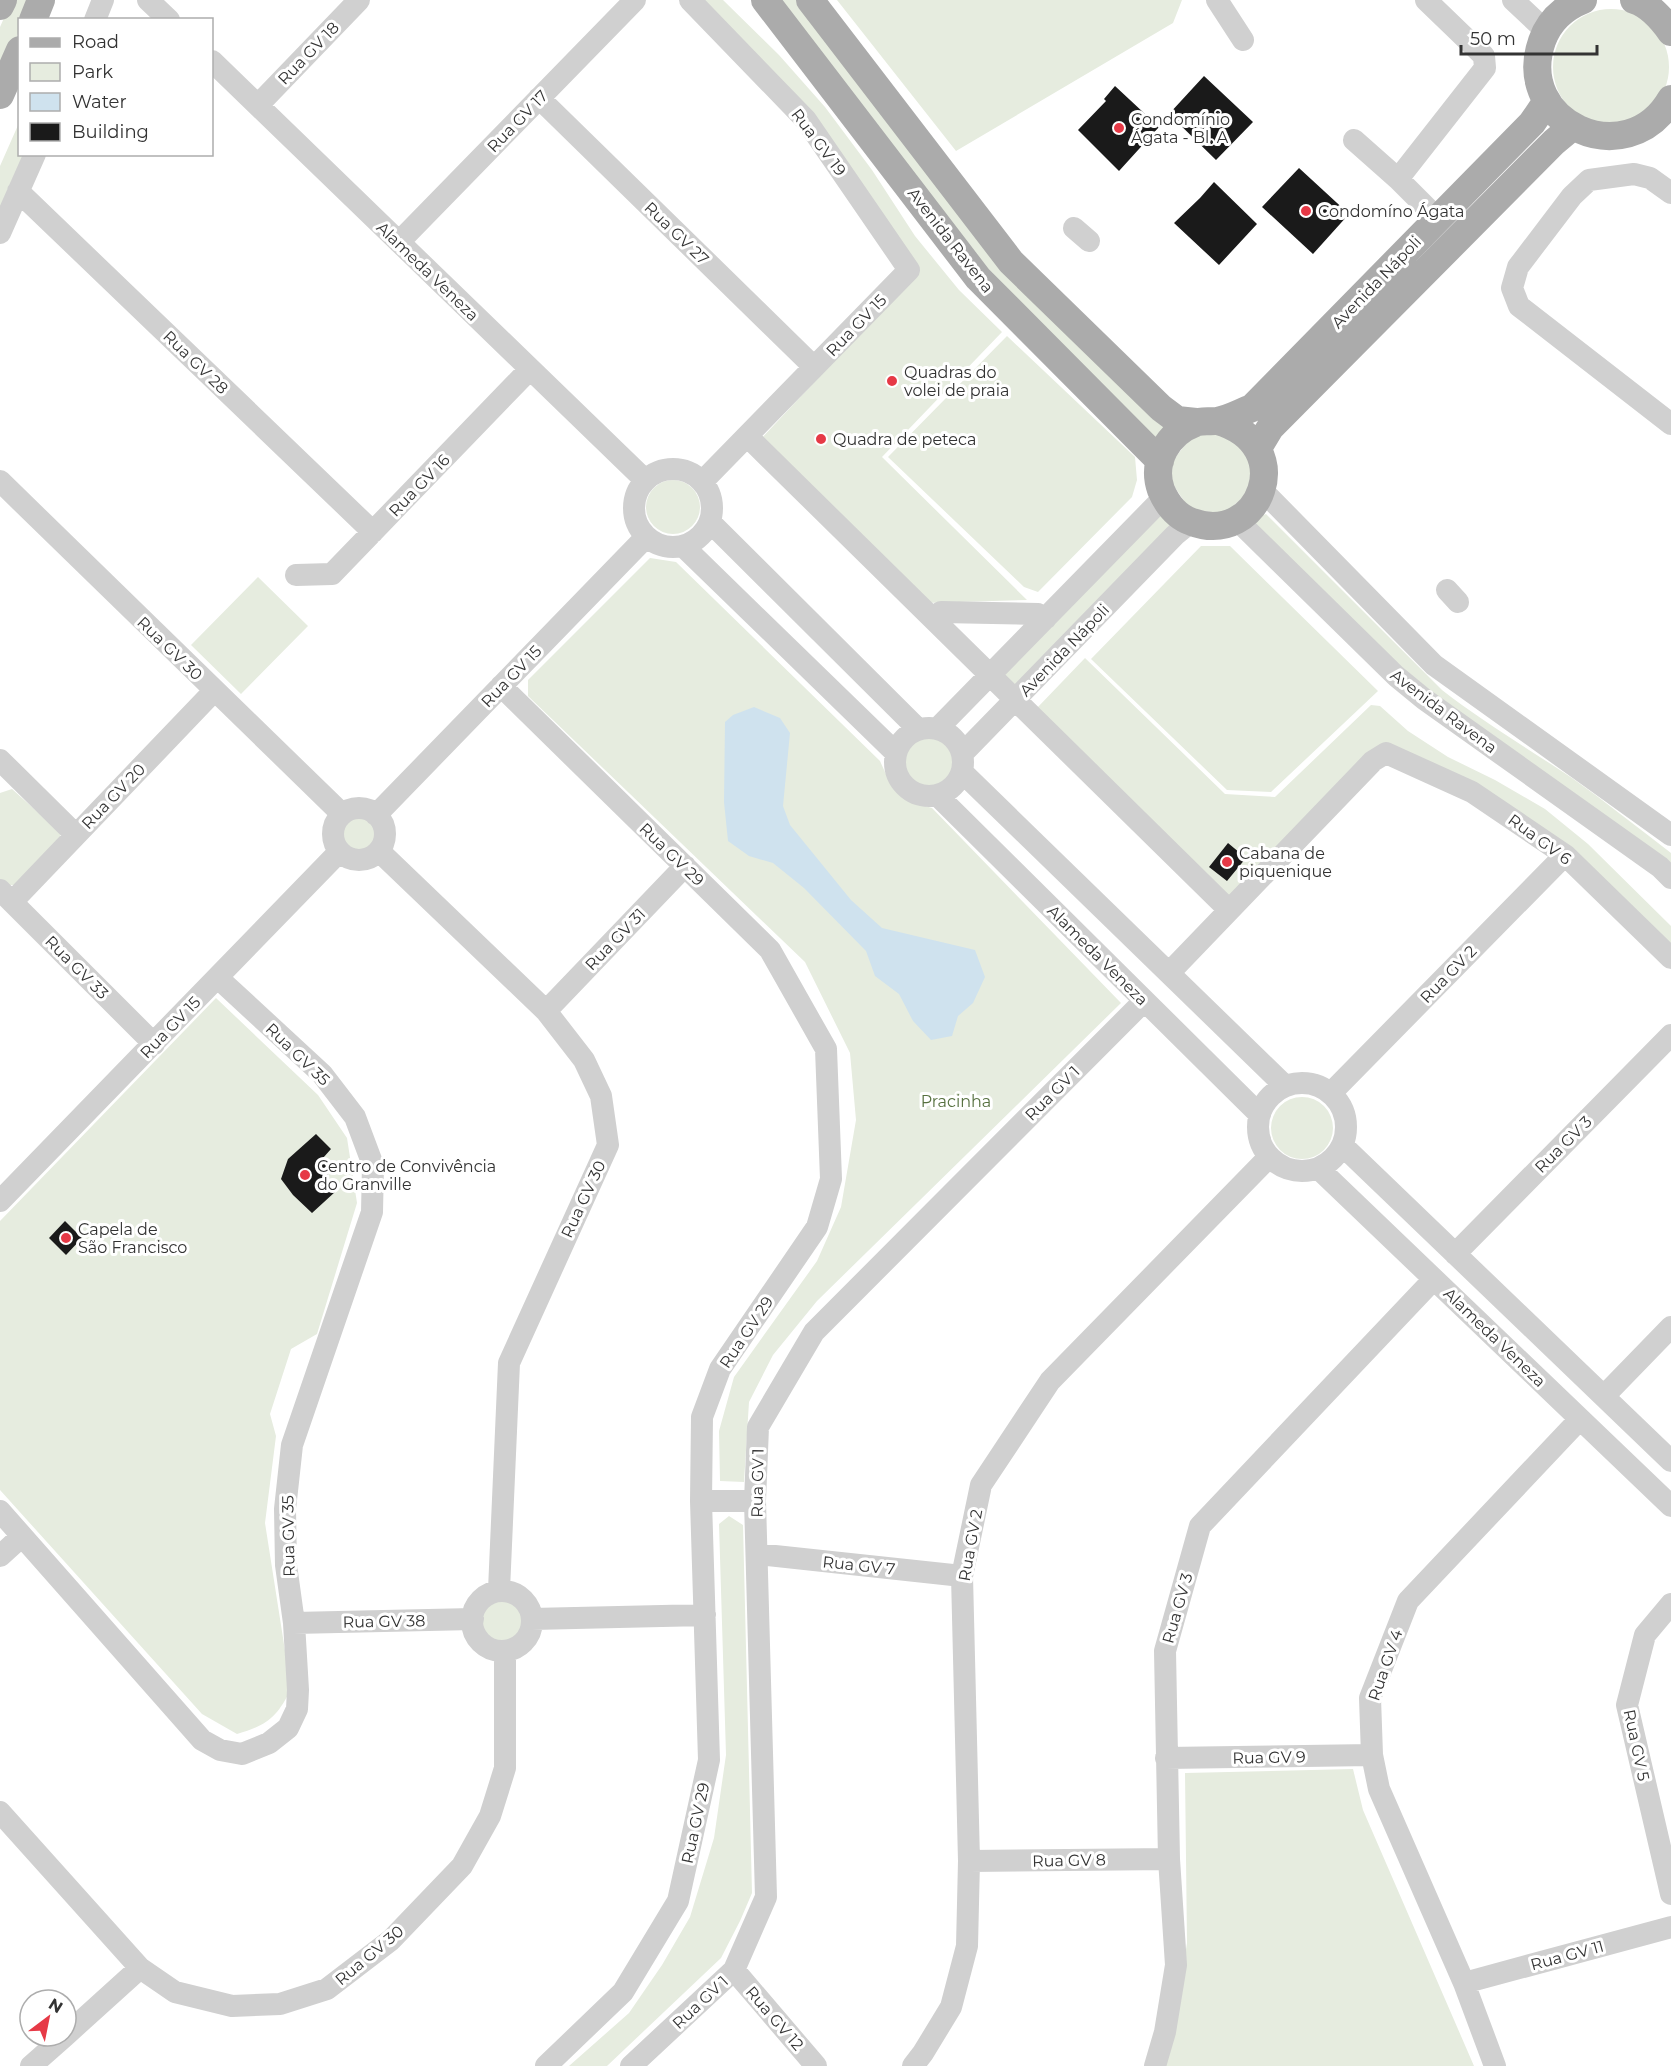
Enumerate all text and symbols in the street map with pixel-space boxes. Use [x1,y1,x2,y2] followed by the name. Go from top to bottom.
[18,18,213,156] legend
[274,18,343,89] street label: Rua GV 18
[1461,18,1598,56] scale bar
[1470,28,1516,50] text: 50 m
[72,31,119,53] text: Road
[72,61,113,83] text: Park
[483,86,552,156] street label: Rua GV 17
[72,91,127,113] text: Water
[787,105,850,180] street label: Rua GV 19
[1131,110,1230,147] place label: Condomínio Ágata - Bl. A
[72,121,149,143] text: Building
[1112,121,1126,135] marker: Condomínio Ágata - Bl. A
[904,184,997,297] street label: Avenida Ravena
[640,198,713,269] street label: Rua GV 27
[1318,202,1464,221] place label: Condomíno Ágata
[1299,204,1313,218] marker: Condomíno Ágata
[373,218,483,325] street label: Alameda Veneza
[1328,232,1425,332] street label: Avenida Nápoli
[822,291,890,360] street label: Rua GV 15
[159,327,232,398] street label: Rua GV 28
[904,363,1009,400] place label: Quadras do volei de praia
[885,374,899,388] marker: Quadras do volei de praia
[833,430,976,449] place label: Quadra de peteca
[814,432,828,446] marker: Quadra de peteca
[385,450,454,520] street label: Rua GV 16
[1016,600,1113,700] street label: Avenida Nápoli
[133,613,206,684] street label: Rua GV 30
[477,642,545,711] street label: Rua GV 15
[1387,665,1500,757] street label: Avenida Ravena
[78,760,149,833] street label: Rua GV 20
[1504,810,1575,869] street label: Rua GV 6
[635,819,708,890] street label: Rua GV 29
[1239,844,1332,881] place label: Cabana de piquenique
[1220,855,1234,869] marker: Cabana de piquenique
[1043,901,1152,1010] street label: Alameda Veneza
[581,905,649,974] street label: Rua GV 31
[41,932,112,1003] street label: Rua GV 33
[1416,942,1480,1007] street label: Rua GV 2
[136,993,204,1062] street label: Rua GV 15
[262,1019,334,1090] street label: Rua GV 35
[1021,1062,1084,1125] street label: Rua GV 1
[921,1092,991,1111] park label: Pracinha
[1531,1112,1596,1177] street label: Rua GV 3
[317,1157,496,1194] place label: Centro de Convivência do Granville
[557,1157,610,1241] street label: Rua GV 30
[298,1168,312,1182] marker: Centro de Convivência do Granville
[78,1220,187,1257] place label: Capela de São Francisco
[59,1231,73,1245] marker: Capela de São Francisco
[1440,1284,1550,1391] street label: Alameda Veneza
[715,1293,777,1372] street label: Rua GV 29
[747,1448,768,1518] street label: Rua GV 1
[278,1495,299,1577] street label: Rua GV 35
[955,1508,986,1583] street label: Rua GV 2
[822,1552,896,1579] street label: Rua GV 7
[1158,1571,1197,1646] street label: Rua GV 3
[342,1611,426,1632] street label: Rua GV 38
[1364,1627,1407,1703] street label: Rua GV 4
[1620,1708,1653,1783] street label: Rua GV 5
[1232,1747,1306,1768] street label: Rua GV 9
[678,1781,713,1865] street label: Rua GV 29
[1032,1850,1106,1871] street label: Rua GV 8
[331,1921,407,1989] street label: Rua GV 30
[1528,1937,1606,1974] street label: Rua GV 11
[668,1972,732,2033] street label: Rua GV 1
[742,1982,808,2054] street label: Rua GV 12
[18,1988,78,2048] north arrow
[45,1994,66,2017] text: N

